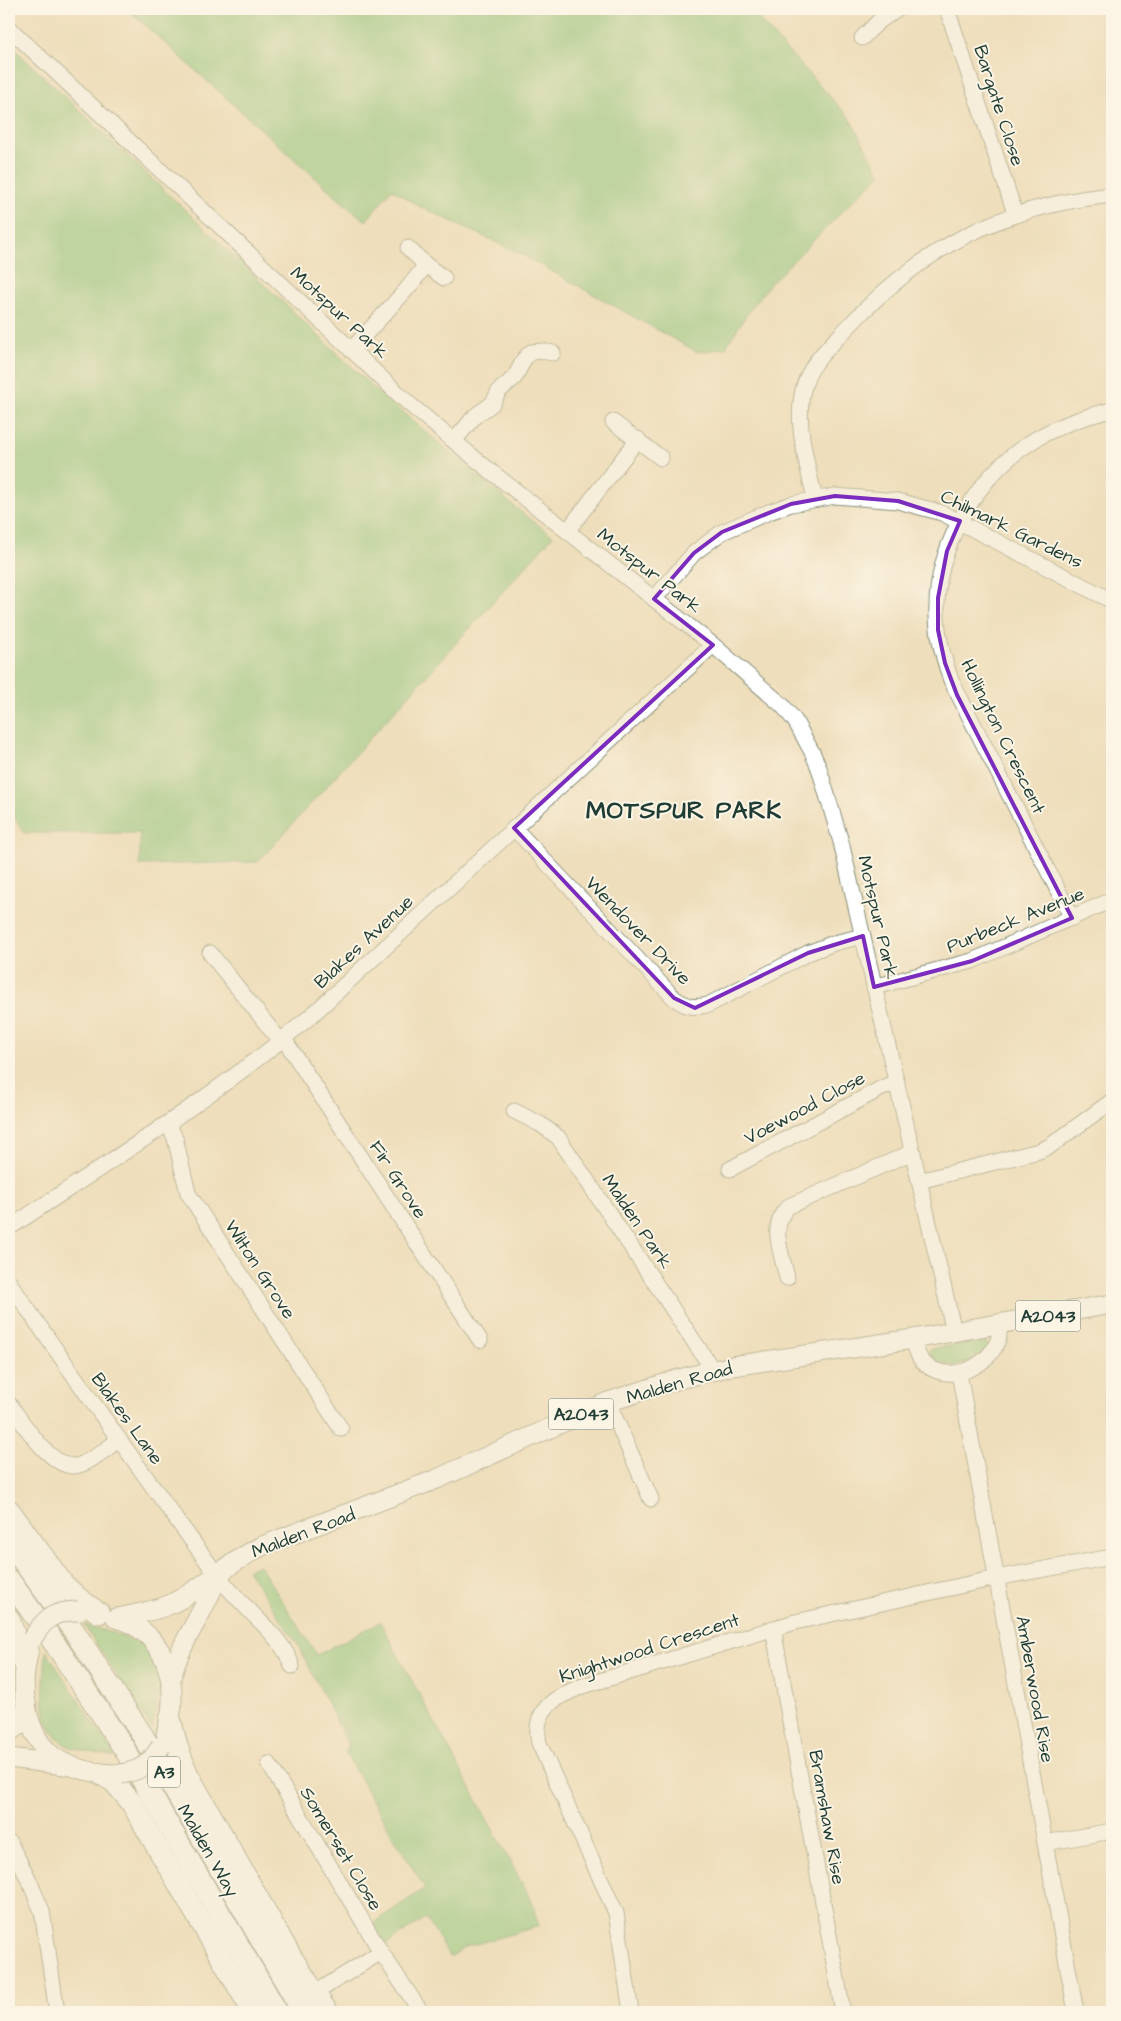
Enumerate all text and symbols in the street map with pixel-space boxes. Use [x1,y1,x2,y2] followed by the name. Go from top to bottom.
[965,42,1031,170] street label: Bargate Close
[284,260,394,366] street label: Motspur Park
[936,483,1087,576] street label: Chilmark Gardens
[591,522,707,621] street label: Motspur Park
[953,655,1052,819] street label: Hollington Crescent
[586,794,782,828] district label: MOTSPUR PARK
[850,853,905,982] street label: Motspur Park
[579,871,697,992] street label: Wendover Drive
[943,880,1088,960] street label: Purbeck Avenue
[308,889,420,995] street label: Blakes Avenue
[739,1065,870,1152] street label: Voewood Close
[362,1135,433,1224] street label: Fir Grove
[595,1169,679,1275] street label: Malden Park
[217,1215,302,1325] street label: Wilton Grove
[1016,1300,1080,1332] road number: A2043
[623,1355,736,1411] street label: Malden Road
[84,1367,169,1470] street label: Blakes Lane
[548,1398,614,1430] road number: A2043
[248,1501,360,1566] street label: Malden Road
[556,1606,744,1691] street label: Knightwood Crescent
[1008,1614,1061,1765] street label: Amberwood Rise
[801,1748,852,1887] street label: Bramshaw Rise
[148,1756,180,1788] road number: A3
[293,1782,388,1916] street label: Somerset Close
[169,1799,246,1903] street label: Malden Way

